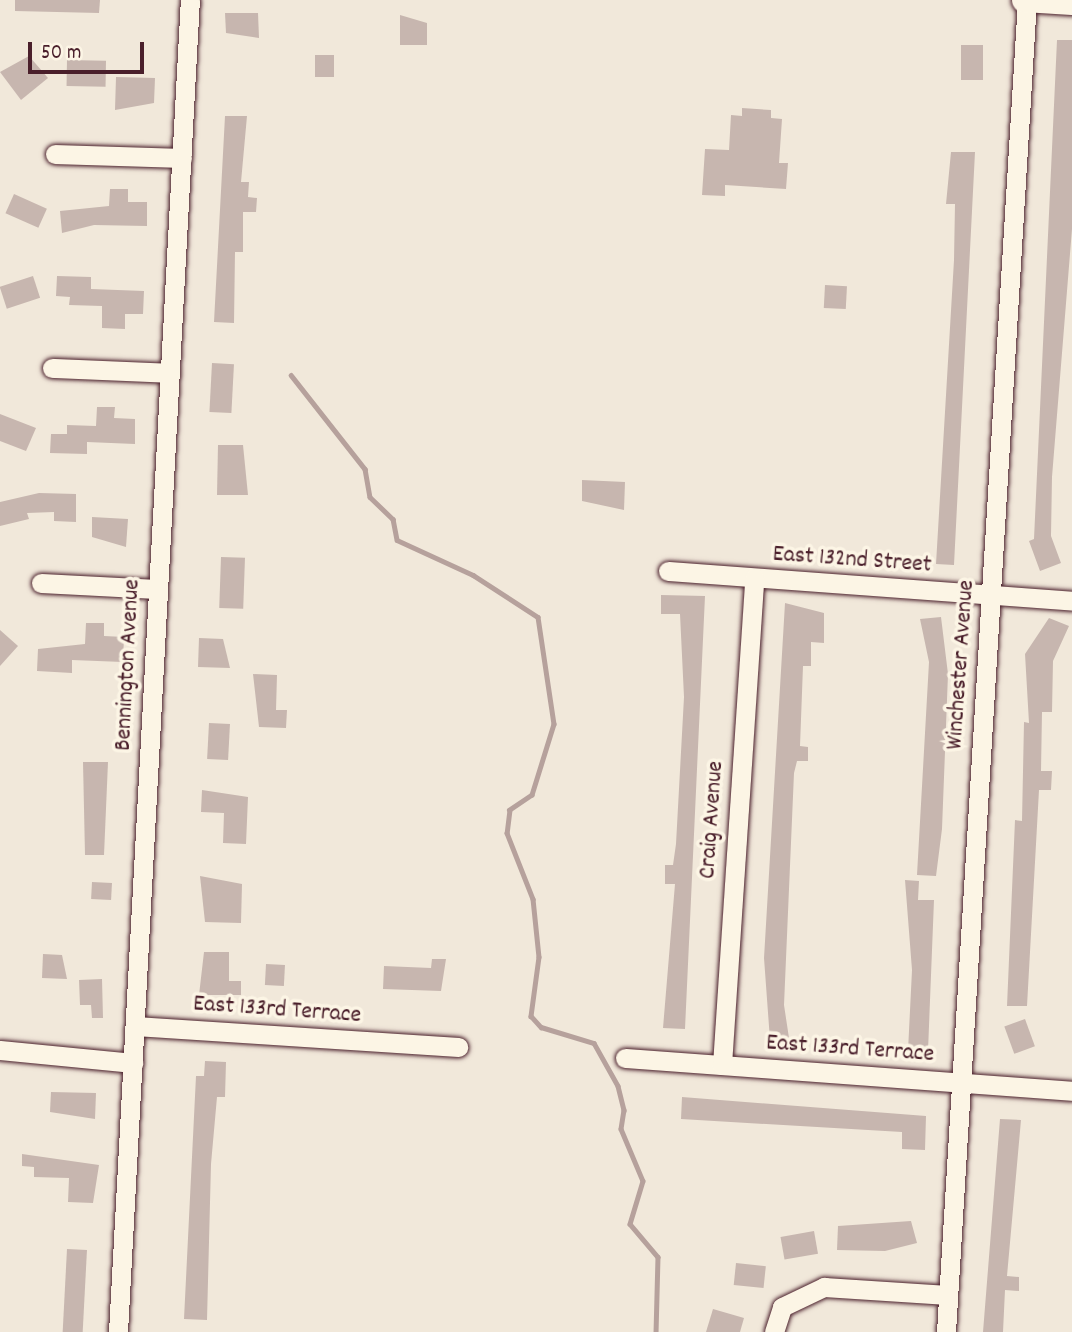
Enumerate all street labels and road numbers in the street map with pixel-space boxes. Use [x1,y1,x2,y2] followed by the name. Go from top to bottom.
[772,541,932,581] street label: East 132nd Street
[110,578,148,752] street label: Bennington Avenue
[942,579,982,751] street label: Winchester Avenue
[695,760,731,880] street label: Craig Avenue
[192,991,362,1031] street label: East 133rd Terrace
[765,1030,935,1070] street label: East 133rd Terrace

